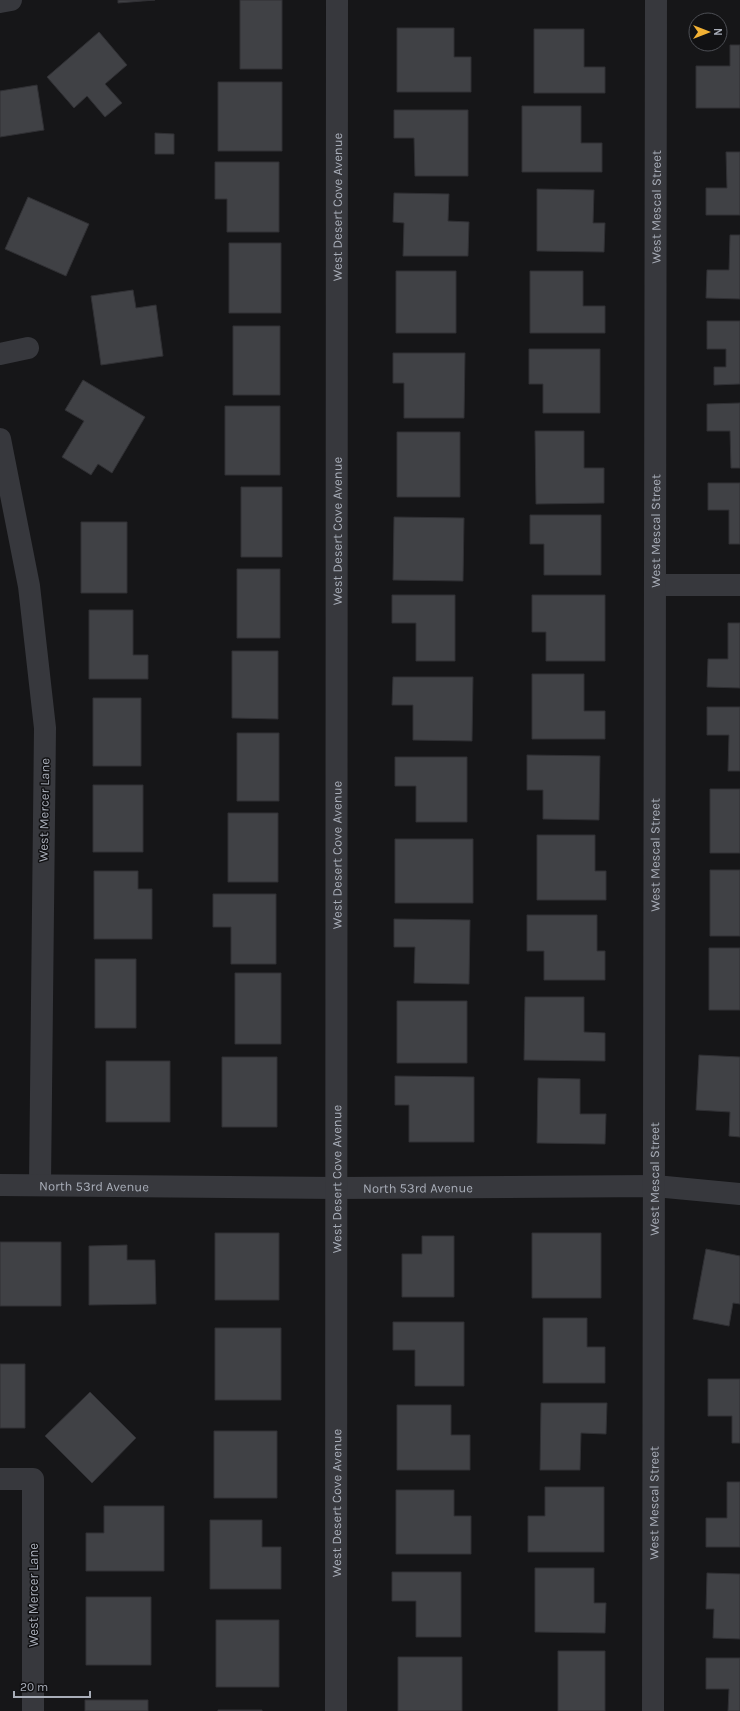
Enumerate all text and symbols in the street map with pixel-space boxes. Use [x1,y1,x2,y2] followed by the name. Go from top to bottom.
[688,12,728,52] north arrow
[711,28,724,36] text: N
[329,132,344,281] street label: West Desert Cove Avenue
[648,150,663,264] street label: West Mescal Street
[329,456,344,605] street label: West Desert Cove Avenue
[647,474,663,588] street label: West Mescal Street
[36,758,52,862] street label: West Mercer Lane
[329,780,344,929] street label: West Desert Cove Avenue
[647,798,662,912] street label: West Mescal Street
[329,1104,344,1253] street label: West Desert Cove Avenue
[646,1122,662,1236] street label: West Mescal Street
[39,1178,149,1194] street label: North 53rd Avenue
[363,1180,473,1195] street label: North 53rd Avenue
[329,1428,344,1577] street label: West Desert Cove Avenue
[646,1446,661,1560] street label: West Mescal Street
[26,1543,41,1647] street label: West Mercer Lane
[14,1673,90,1699] scale bar
[20,1680,48,1694] text: 20 m

